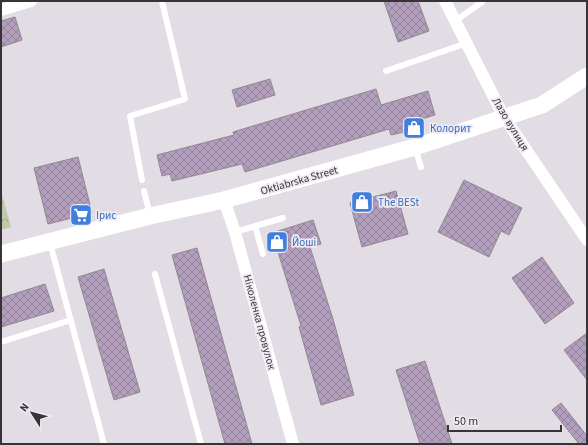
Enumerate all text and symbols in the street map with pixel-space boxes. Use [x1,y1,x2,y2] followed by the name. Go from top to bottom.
[489,95,532,154] street label: Лазо вулиця
[401,115,427,141] shop icon: Колорит
[430,121,471,136] place label: Колорит
[259,162,340,199] street label: Oktiabrska Street
[349,189,375,215] shop icon: The BESt
[378,195,419,210] place label: The BESt
[68,202,94,228] supermarket icon: Ірис
[96,208,116,223] place label: Ірис
[264,229,290,255] shop icon: Йоші
[292,235,316,250] place label: Йоші
[240,273,280,372] street label: Ніколенка провулок
[12,393,52,433] north arrow
[16,400,33,415] text: N
[448,407,561,433] scale bar
[454,413,478,430] text: 50 m

